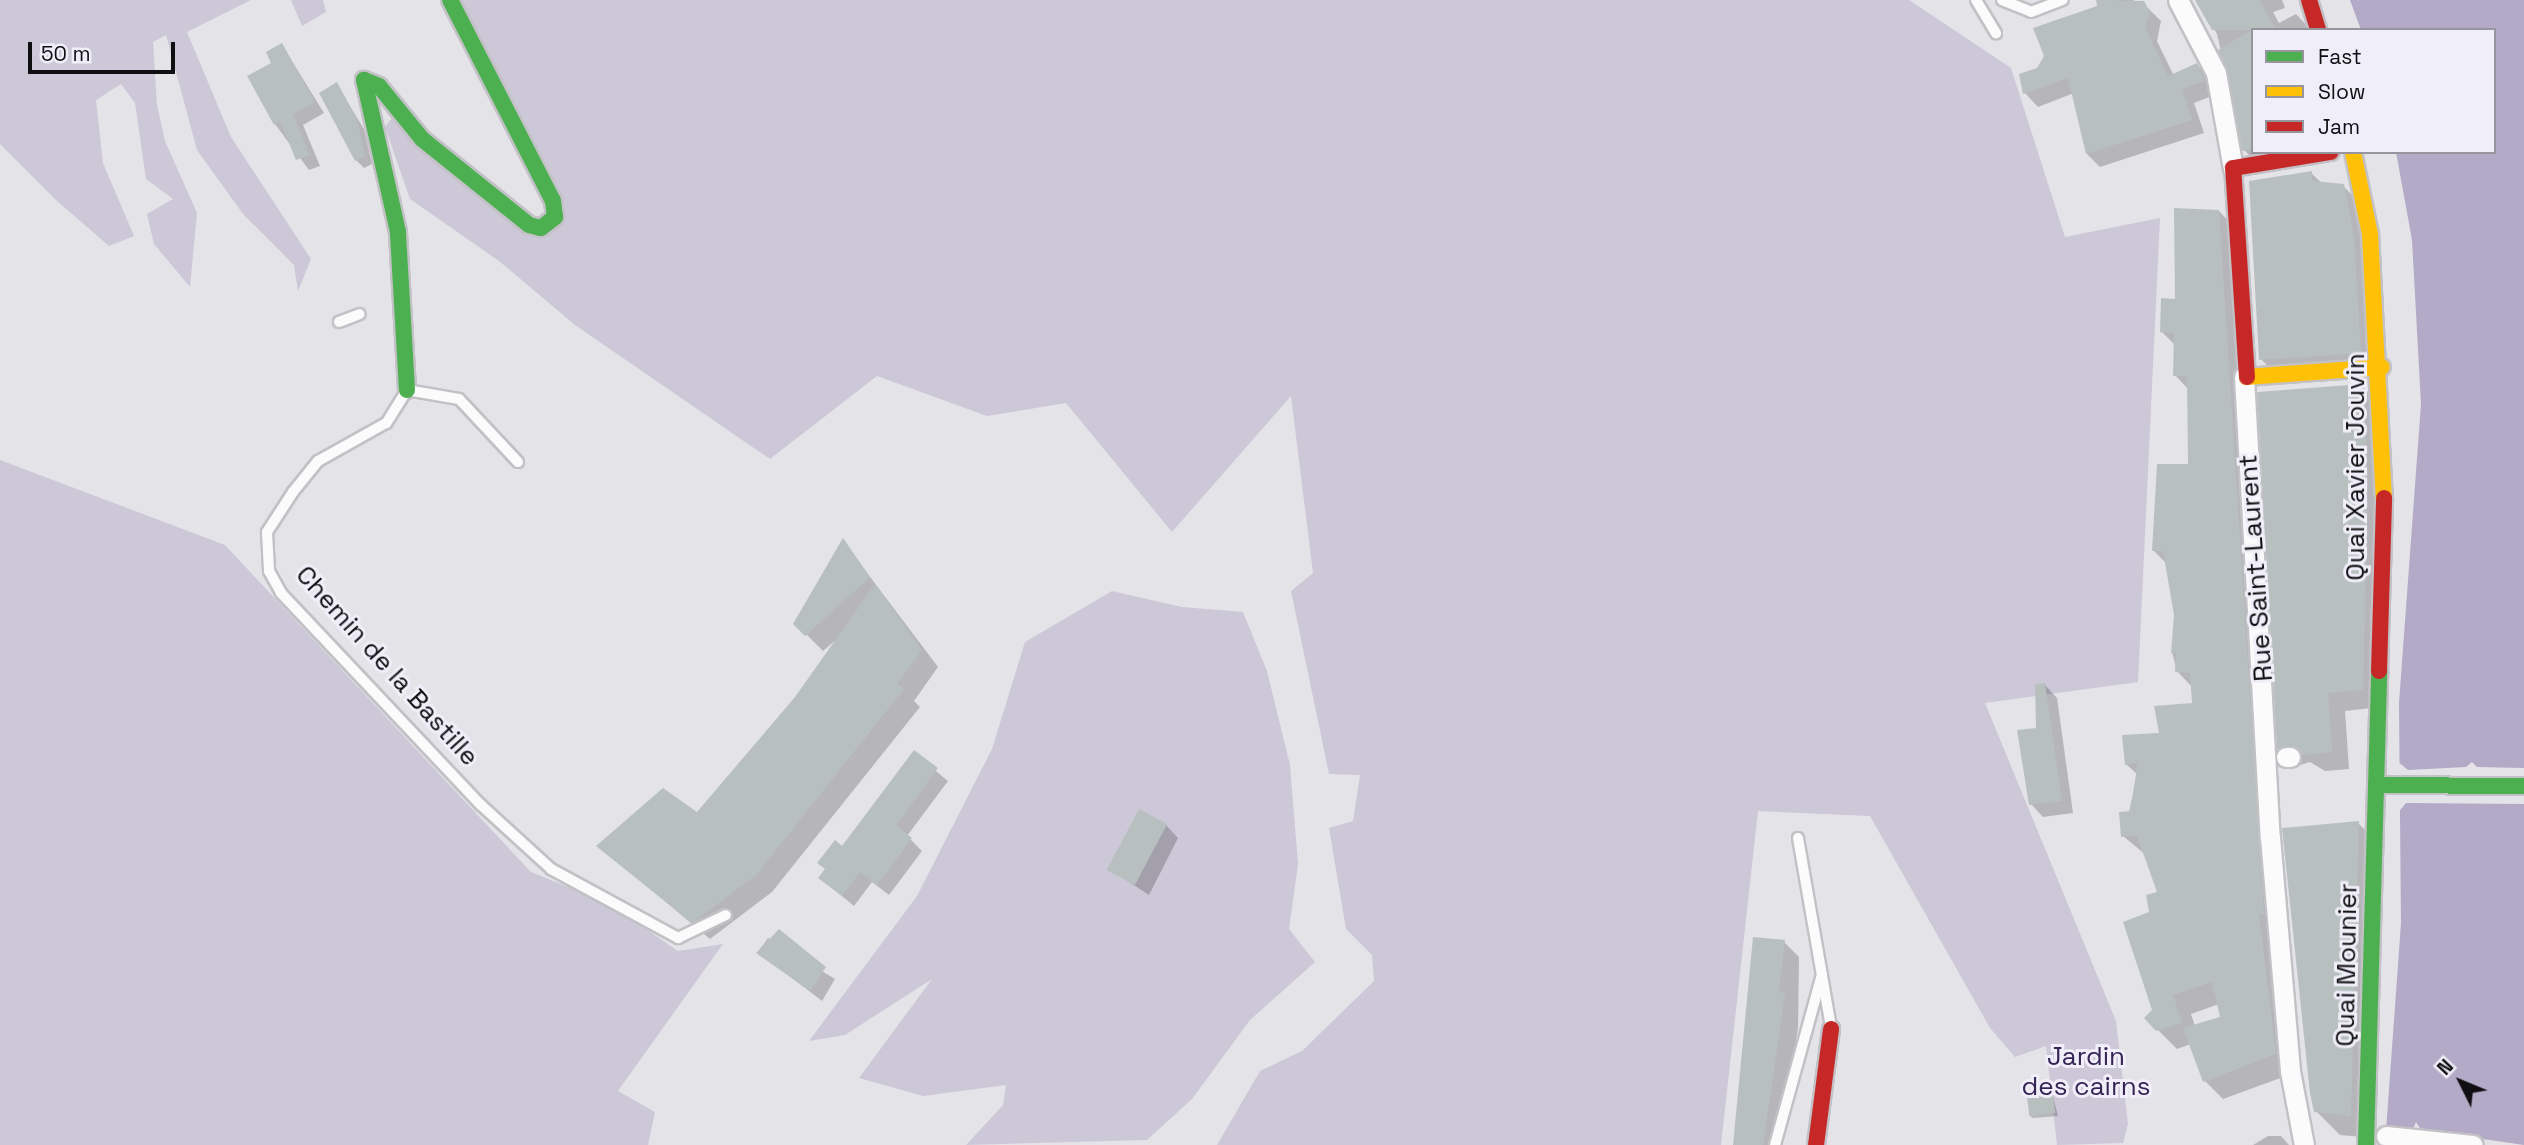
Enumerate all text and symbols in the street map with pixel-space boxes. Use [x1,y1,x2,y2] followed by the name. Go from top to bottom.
[32,28,178,72] scale bar
[2251,28,2496,154] legend
[41,40,91,67] text: 50 m
[2318,43,2362,70] text: Fast
[2318,78,2366,105] text: Slow
[2318,113,2360,140] text: Jam
[2340,353,2372,581] street label: Quai Xavier Jouvin
[2233,453,2279,683] street label: Rue Saint-Laurent
[289,560,485,772] street label: Chemin de la Bastille
[2330,883,2364,1047] street label: Quai Mounier
[2022,1041,2150,1102] park label: Jardin des cairns
[2426,1047,2496,1117] north arrow
[2432,1054,2459,1081] text: N

